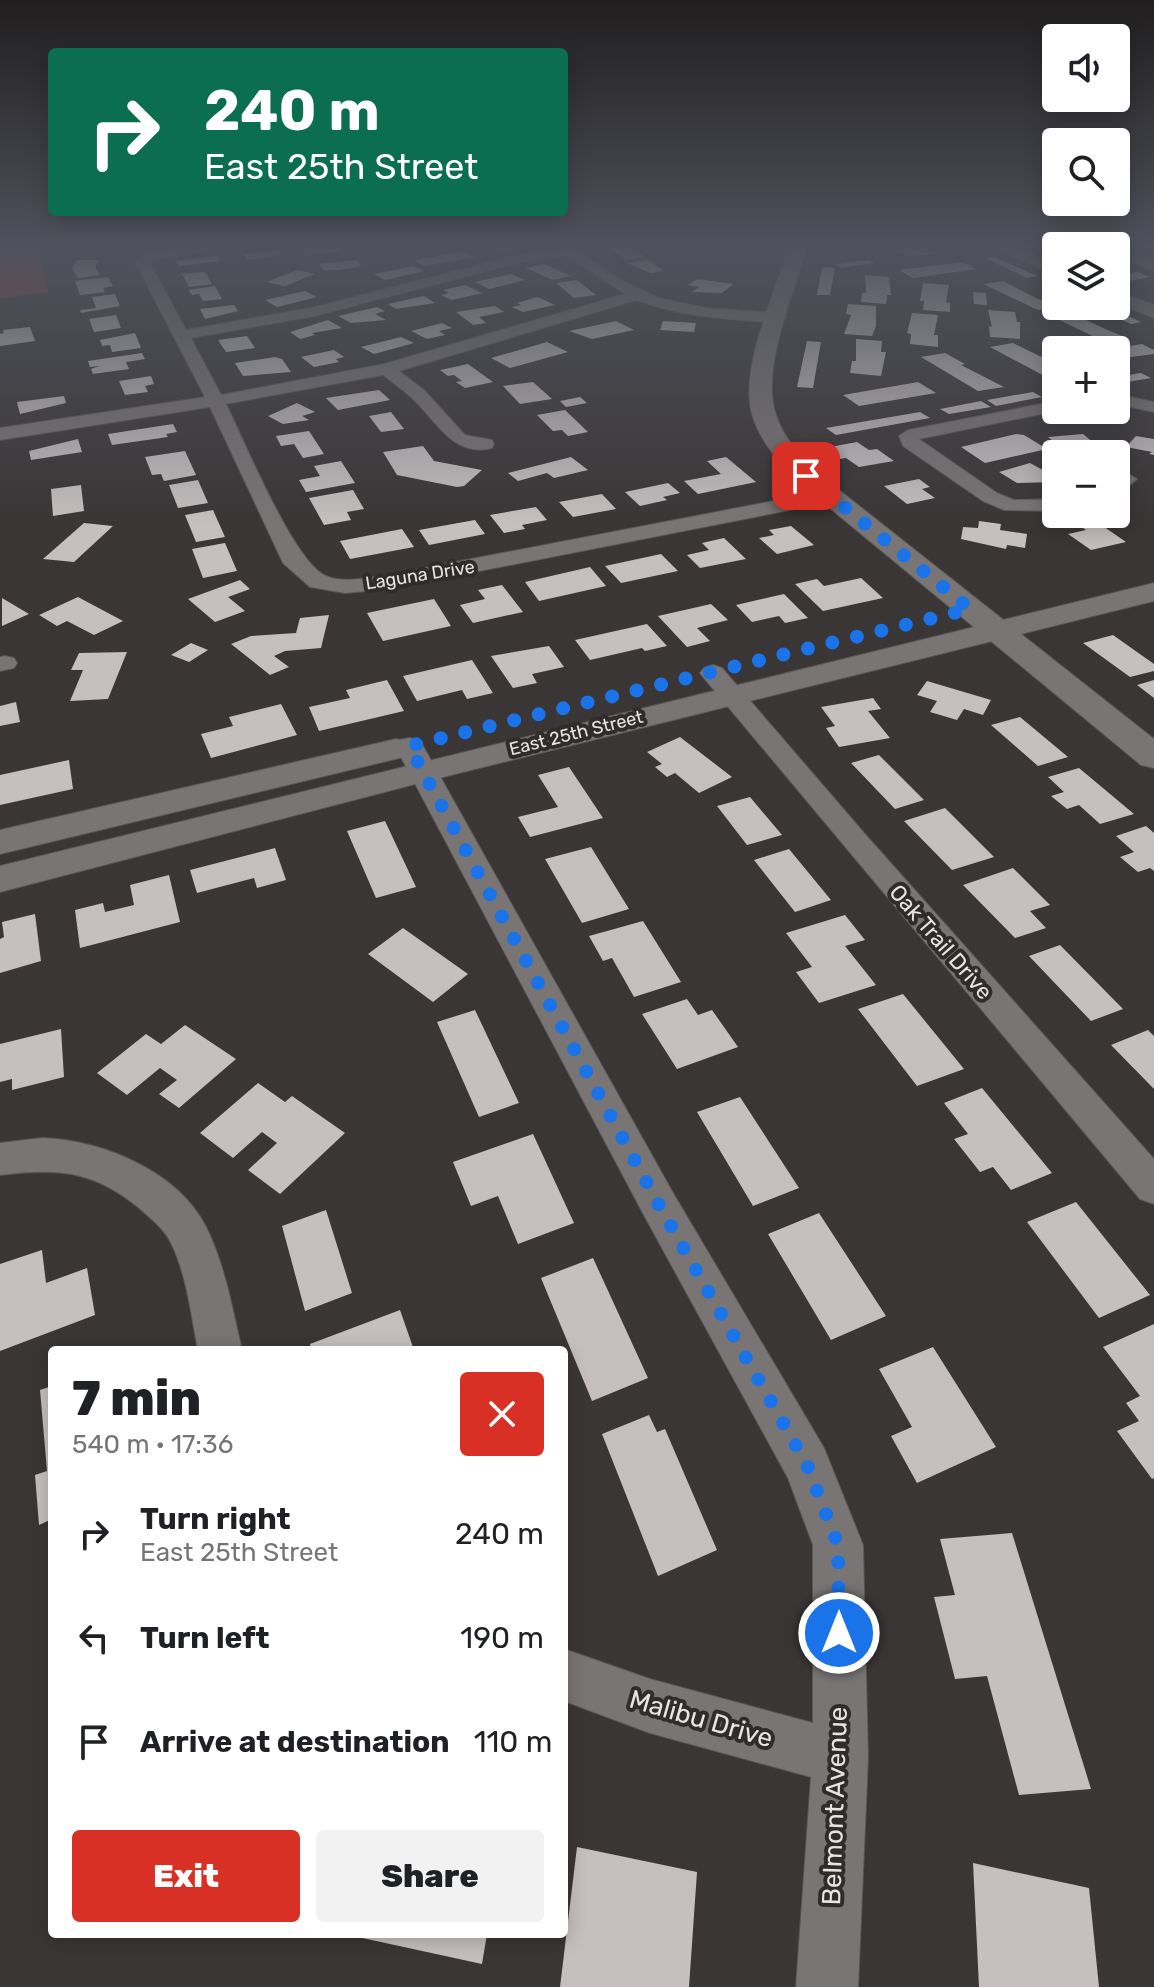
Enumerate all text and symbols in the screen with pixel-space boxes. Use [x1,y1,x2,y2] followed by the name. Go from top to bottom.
[1042,24,1130,528] map controls
[1042,24,1130,112] button: sound
[204,78,380,144] text: 240 m
[72,80,176,184] icon: right
[1042,128,1130,216] button: search
[204,145,478,188] text: East 25th Street
[1042,232,1130,320] button: layers
[1042,336,1130,424] button: +
[1042,440,1130,528] button: −
[772,442,840,510] pin
[784,454,828,498] icon: arrive
[364,556,476,594] street label: Laguna Drive
[507,706,645,760] street label: East 25th Street
[884,879,998,1005] street label: Oak Trail Drive
[72,1370,201,1427] text: 7 min
[460,1372,544,1456] button: close
[72,1429,233,1460] text: 540 m · 17:36
[140,1501,291,1537] text: Turn right
[72,1512,116,1556] icon: right
[455,1516,544,1552] text: 240 m
[140,1537,338,1568] text: East 25th Street
[797,1591,881,1675] position arrow
[72,1616,116,1660] icon: left
[140,1620,270,1656] text: Turn left
[460,1620,544,1656] text: 190 m
[626,1684,776,1754] street label: Malibu Drive
[816,1706,854,1906] street label: Belmont Avenue
[72,1720,116,1764] icon: arrive
[140,1724,450,1760] text: Arrive at destination
[474,1724,552,1760] text: 110 m
[72,1830,300,1922] button: Exit
[316,1830,544,1922] button: Share

